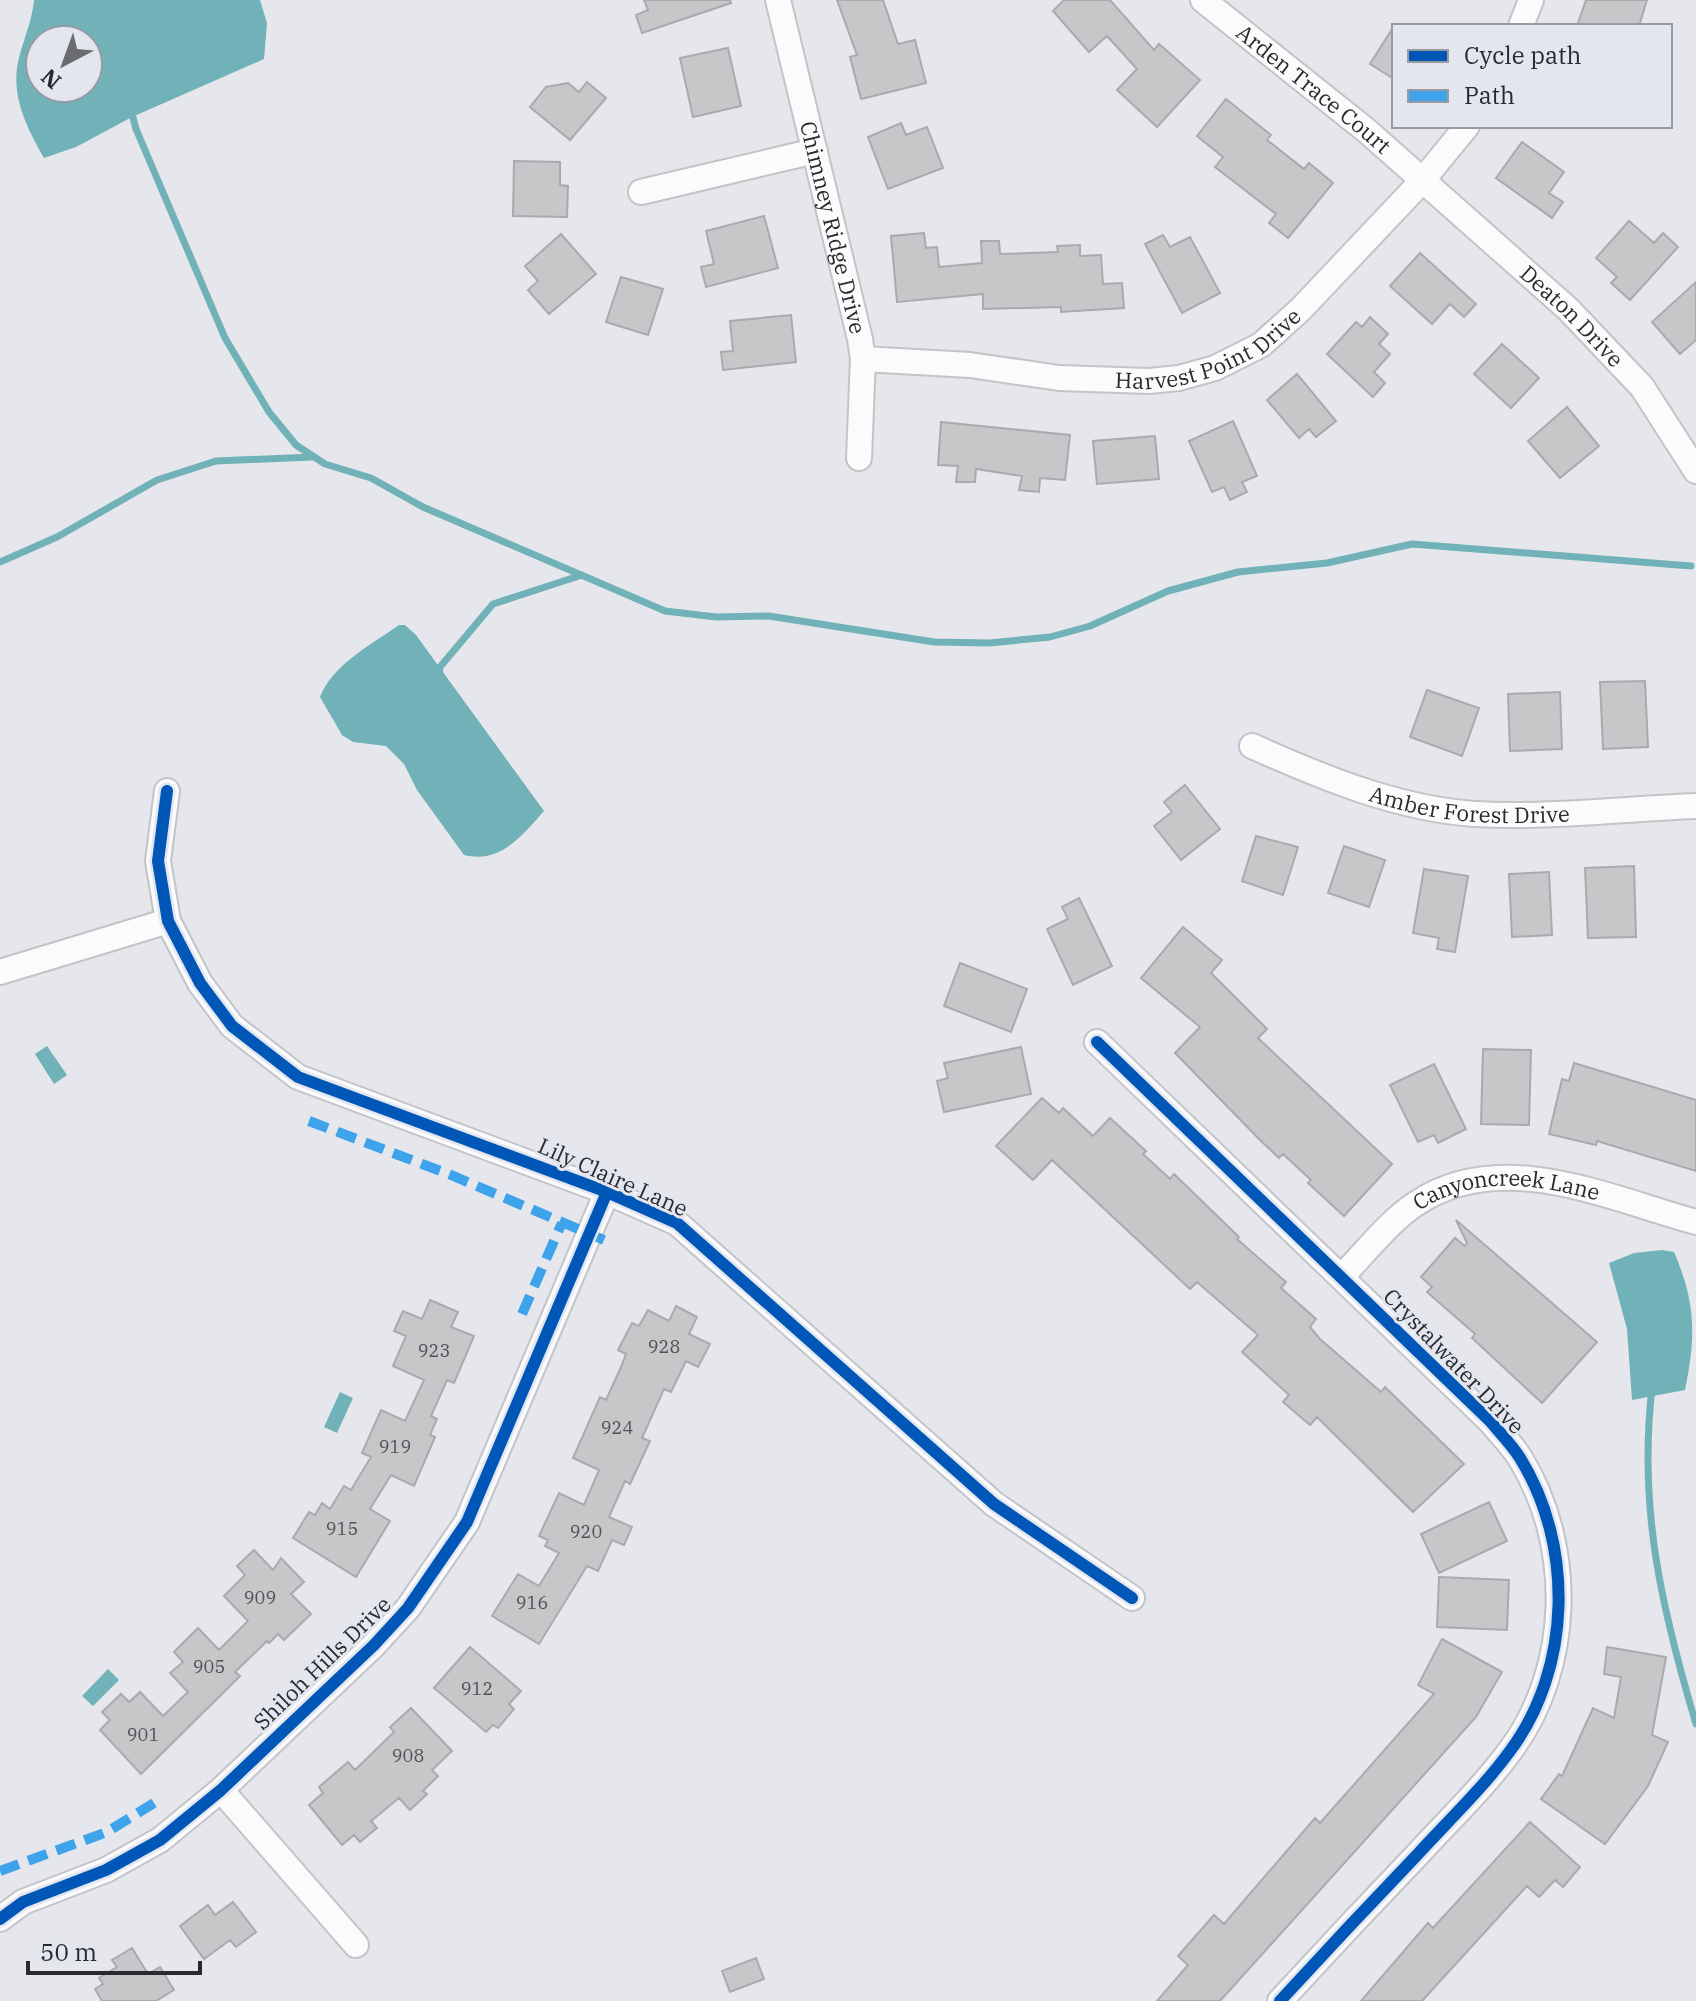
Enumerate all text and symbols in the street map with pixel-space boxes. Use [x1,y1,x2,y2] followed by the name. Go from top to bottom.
[1231,17,1398,160] street label: Arden Trace Court
[24,24,104,104] north arrow
[1392,24,1672,128] legend
[1464,39,1581,71] text: Cycle path
[34,63,67,96] text: N
[1464,79,1515,111] text: Path
[794,118,873,337] street label: Chimney Ridge Drive
[1514,258,1630,373] street label: Deaton Drive
[1115,301,1307,395] street label: Harvest Point Drive
[1366,779,1570,829] street label: Amber Forest Drive
[534,1131,693,1223] street label: Lily Claire Lane
[1407,1163,1603,1216] street label: Canyoncreek Lane
[1377,1282,1531,1440] street label: Crystalwater Drive
[648,1335,680,1358] house number: 928
[418,1339,450,1362] house number: 923
[601,1416,633,1439] house number: 924
[379,1435,411,1458] house number: 919
[326,1517,358,1540] house number: 915
[570,1520,602,1543] house number: 920
[244,1586,276,1609] house number: 909
[247,1590,397,1736] street label: Shiloh Hills Drive
[516,1591,548,1614] house number: 916
[193,1655,225,1678] house number: 905
[461,1677,493,1700] house number: 912
[127,1723,159,1746] house number: 901
[392,1744,424,1767] house number: 908
[28,1925,200,1975] scale bar
[40,1936,97,1968] text: 50 m

